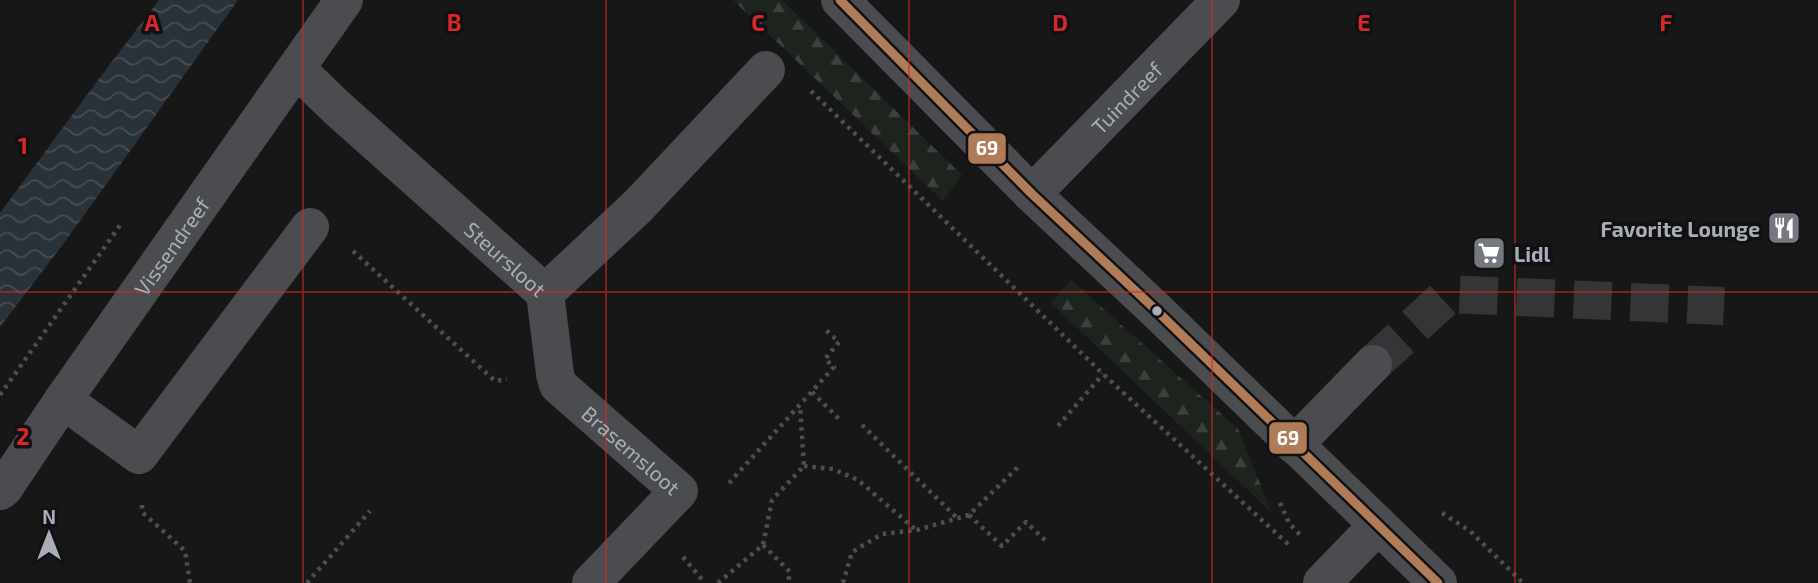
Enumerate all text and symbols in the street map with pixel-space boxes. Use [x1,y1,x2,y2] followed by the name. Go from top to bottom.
[144,8,160,36] text: A
[447,8,461,36] text: B
[751,8,765,36] text: C
[1052,8,1068,36] text: D
[1357,8,1371,36] text: E
[1660,8,1673,36] text: F
[1086,55,1167,138] street label: Tuindreef
[18,131,28,159] text: 1
[967,132,1007,165] line badge: 69
[976,136,998,159] text: 69
[128,192,215,300] street label: Vissendreef
[1765,209,1803,247] restaurant icon: Favorite Lounge
[460,216,552,301] street label: Steursloot
[1600,216,1760,241] place label: Favorite Lounge
[1470,234,1508,272] supermarket icon: Lidl
[1514,241,1551,266] place label: Lidl
[1150,304,1164,318] unlabelled marker
[578,400,686,499] street label: Brasemsloot
[1268,421,1308,455] line badge: 69
[16,422,30,450] text: 2
[1277,426,1299,449] text: 69
[14,499,84,569] north arrow
[42,505,56,528] text: N

